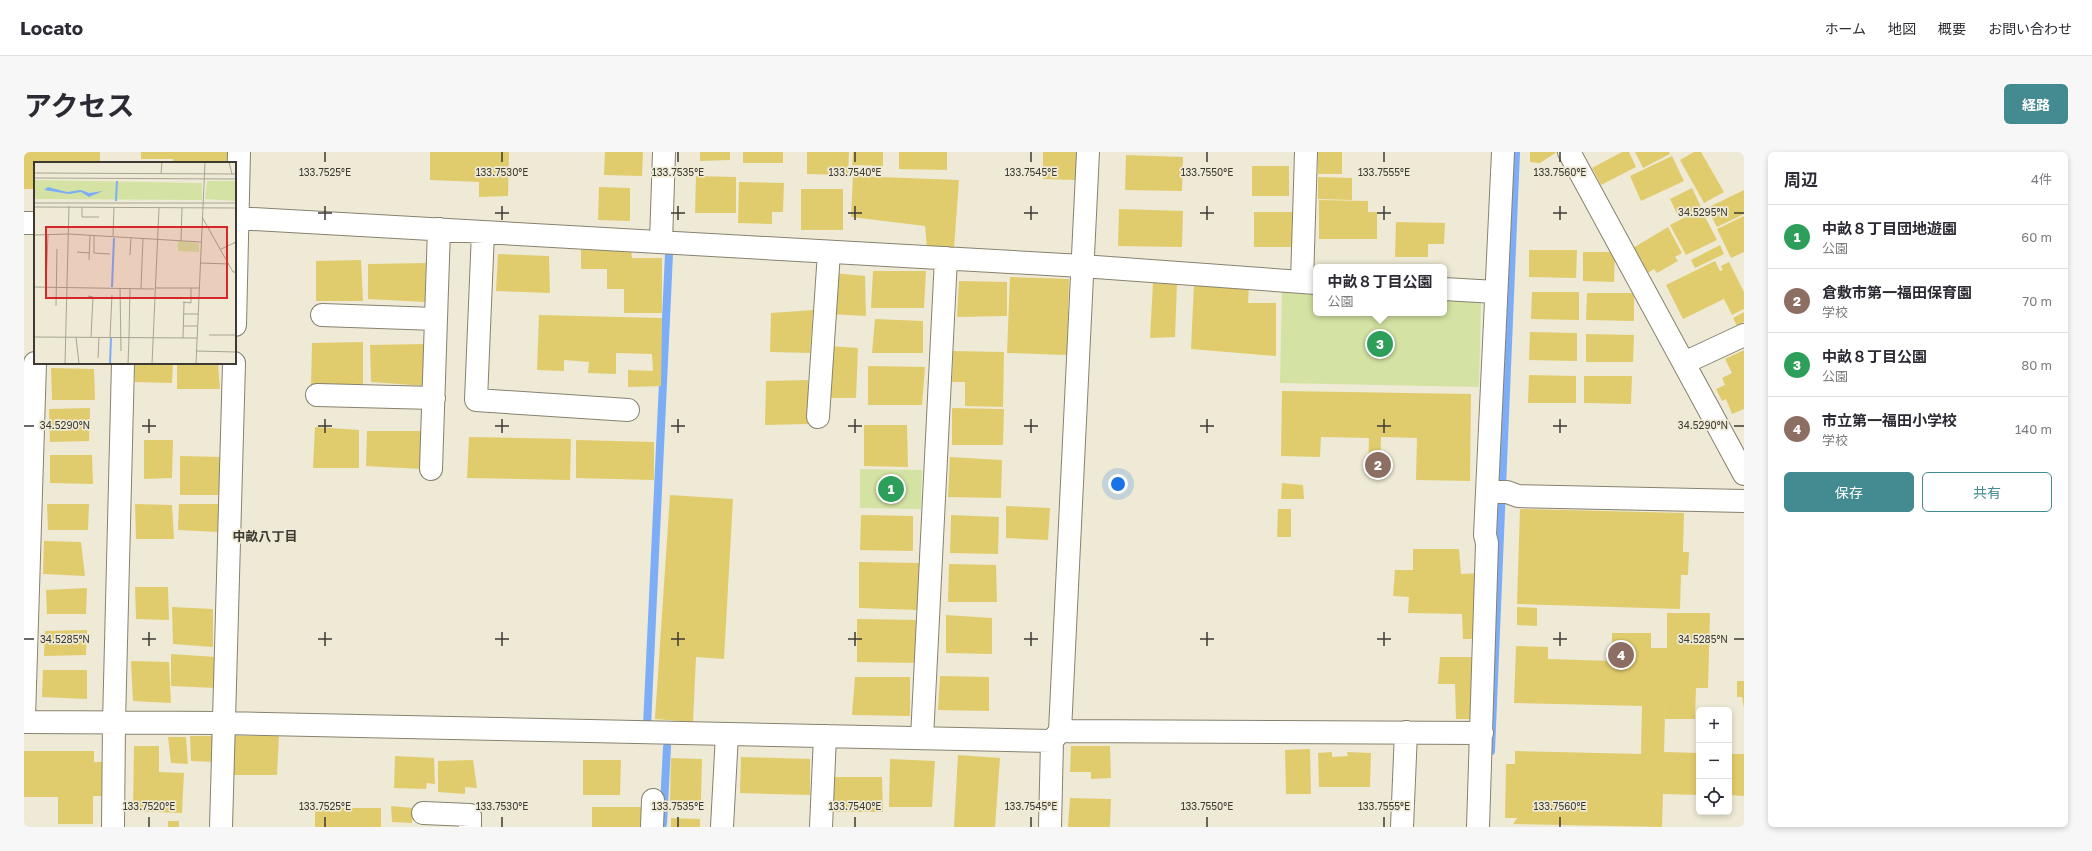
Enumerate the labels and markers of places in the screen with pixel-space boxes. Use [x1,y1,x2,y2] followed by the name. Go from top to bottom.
[1367,329,1393,359] pin: 3
[1365,450,1391,480] pin: 2
[878,474,904,504] pin: 1
[1608,640,1634,670] pin: 4

